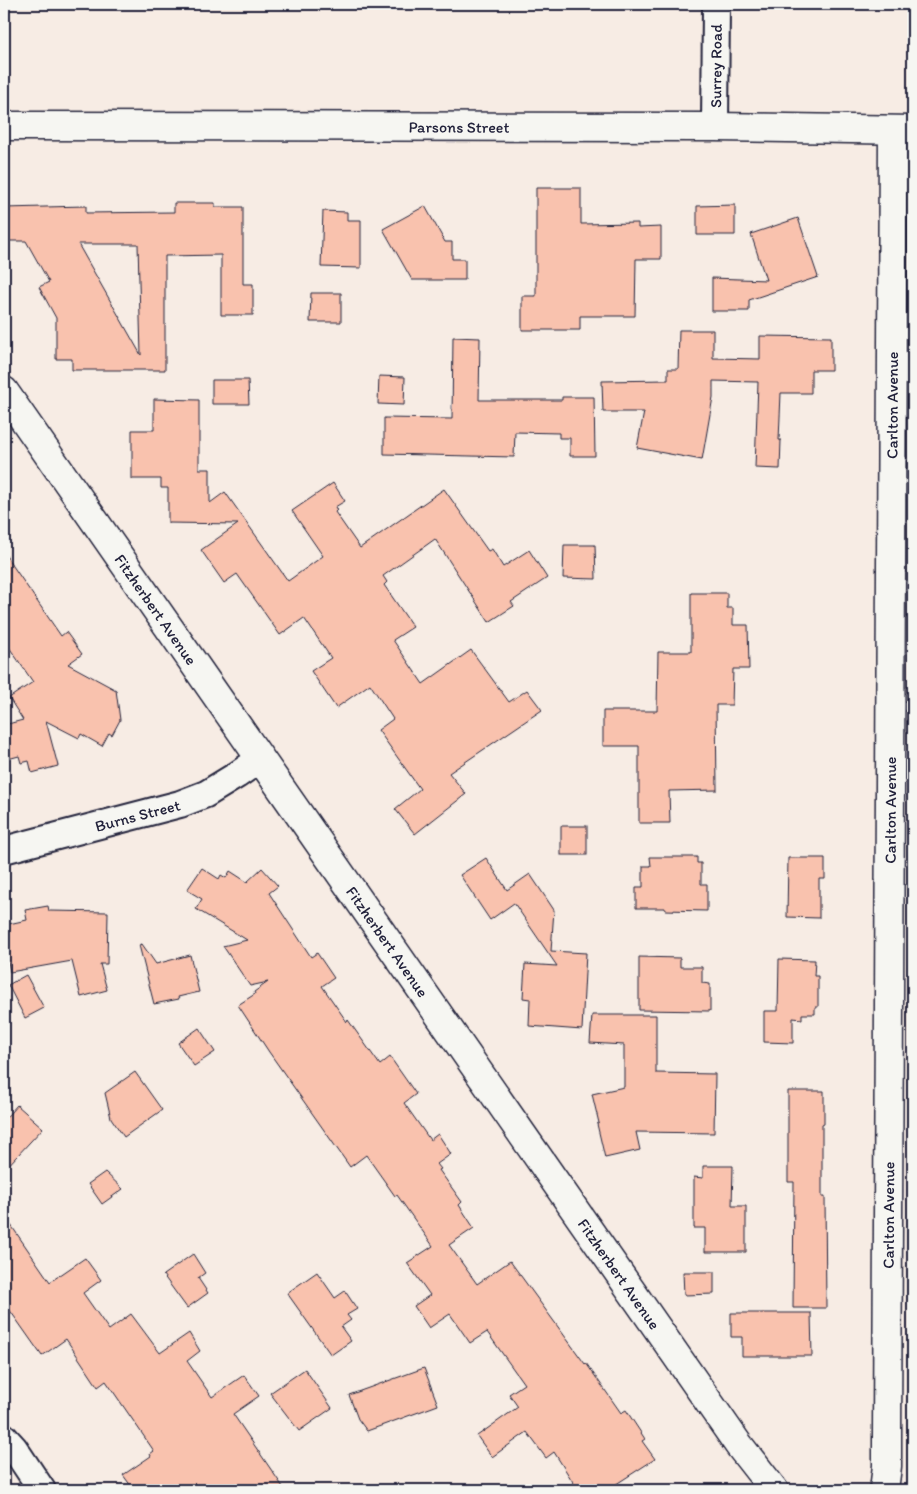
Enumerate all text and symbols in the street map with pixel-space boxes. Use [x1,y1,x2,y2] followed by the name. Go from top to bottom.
[706,24,726,108] street label: Surrey Road
[408,118,510,137] street label: Parsons Street
[882,352,902,459] street label: Carlton Avenue
[110,550,201,669] street label: Fitzherbert Avenue
[881,757,900,864] street label: Carlton Avenue
[93,795,182,836] street label: Burns Street
[342,883,433,1001] street label: Fitzherbert Avenue
[879,1162,898,1269] street label: Carlton Avenue
[574,1215,664,1333] street label: Fitzherbert Avenue

